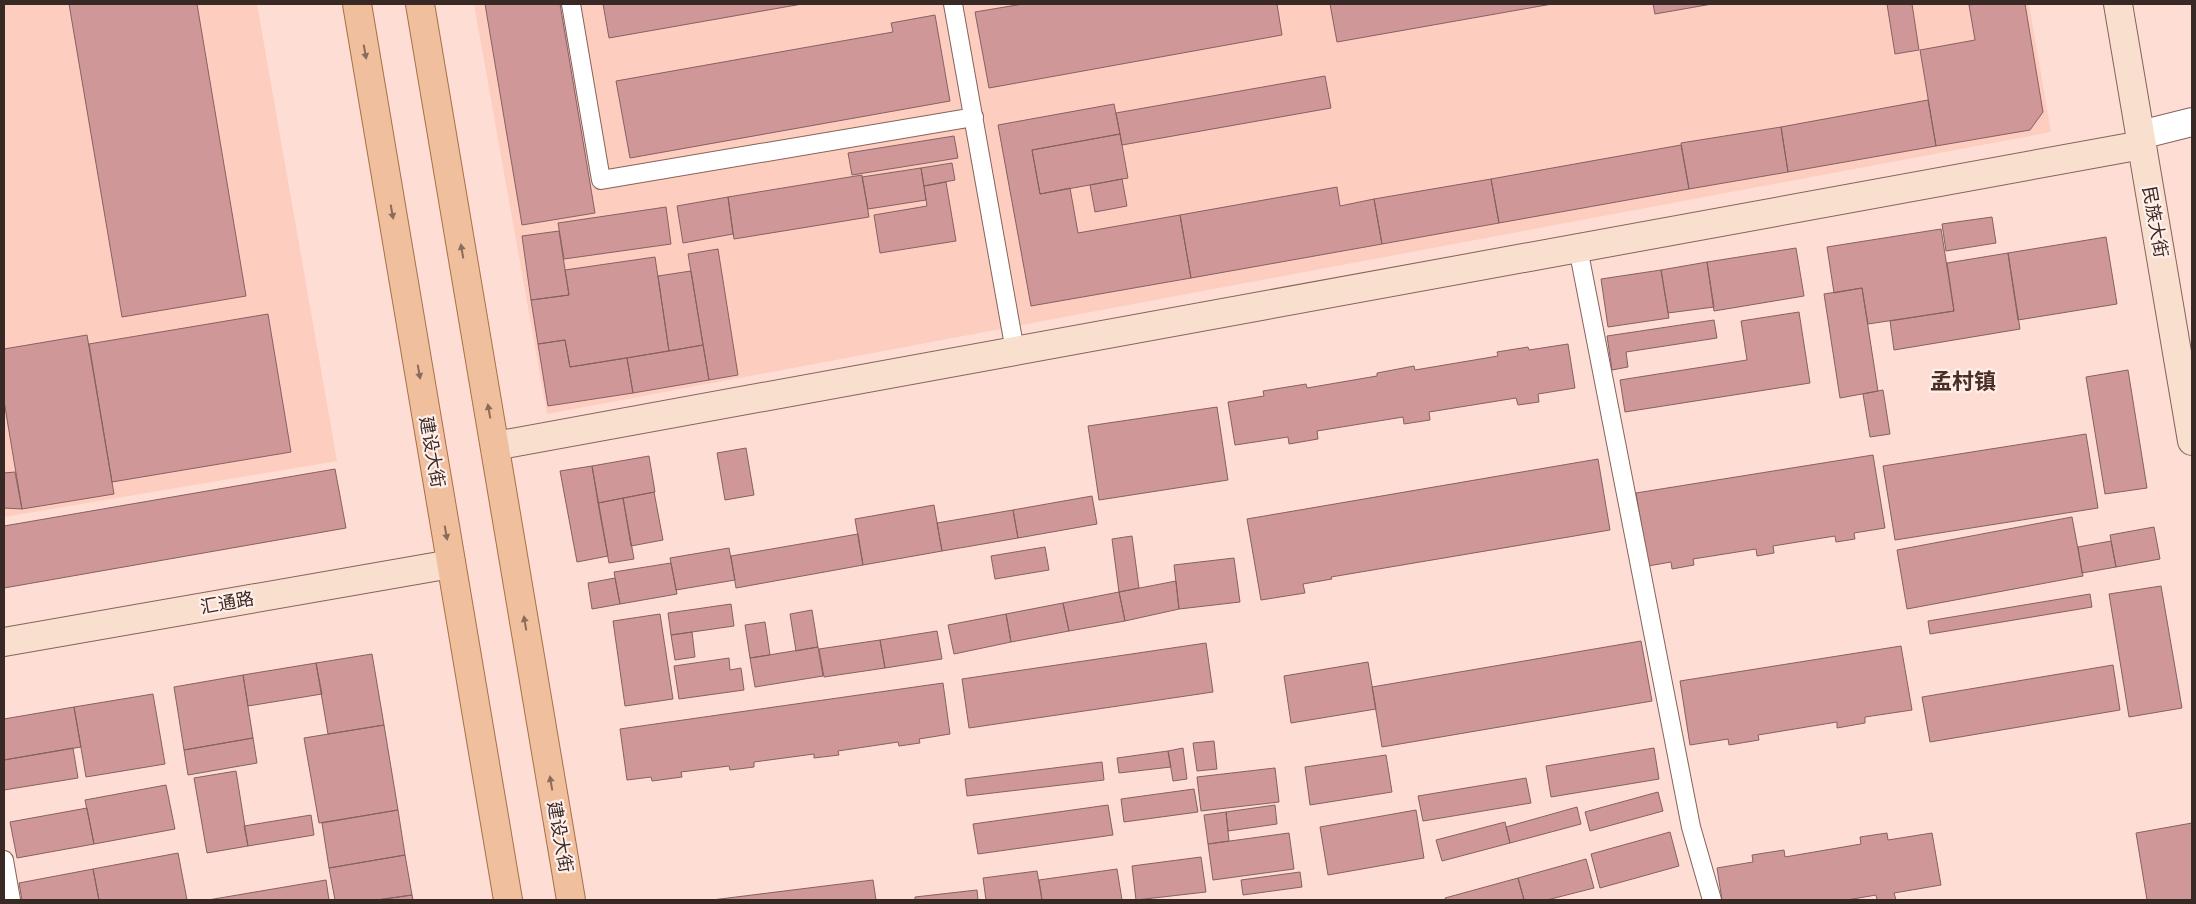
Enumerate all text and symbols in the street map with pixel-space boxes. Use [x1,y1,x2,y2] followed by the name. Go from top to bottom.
[362,44,370,60] one-way arrow
[2138,184,2174,259] street label: 民族大街
[388,204,396,220] one-way arrow
[458,242,466,258] one-way arrow
[415,365,423,381] one-way arrow
[1930,366,1996,396] district label: 孟村镇
[485,402,493,418] one-way arrow
[415,414,451,489] street label: 建设大街
[442,525,450,541] one-way arrow
[198,586,255,619] street label: 汇通路
[520,615,528,631] one-way arrow
[547,775,555,791] one-way arrow
[543,799,579,874] street label: 建设大街

